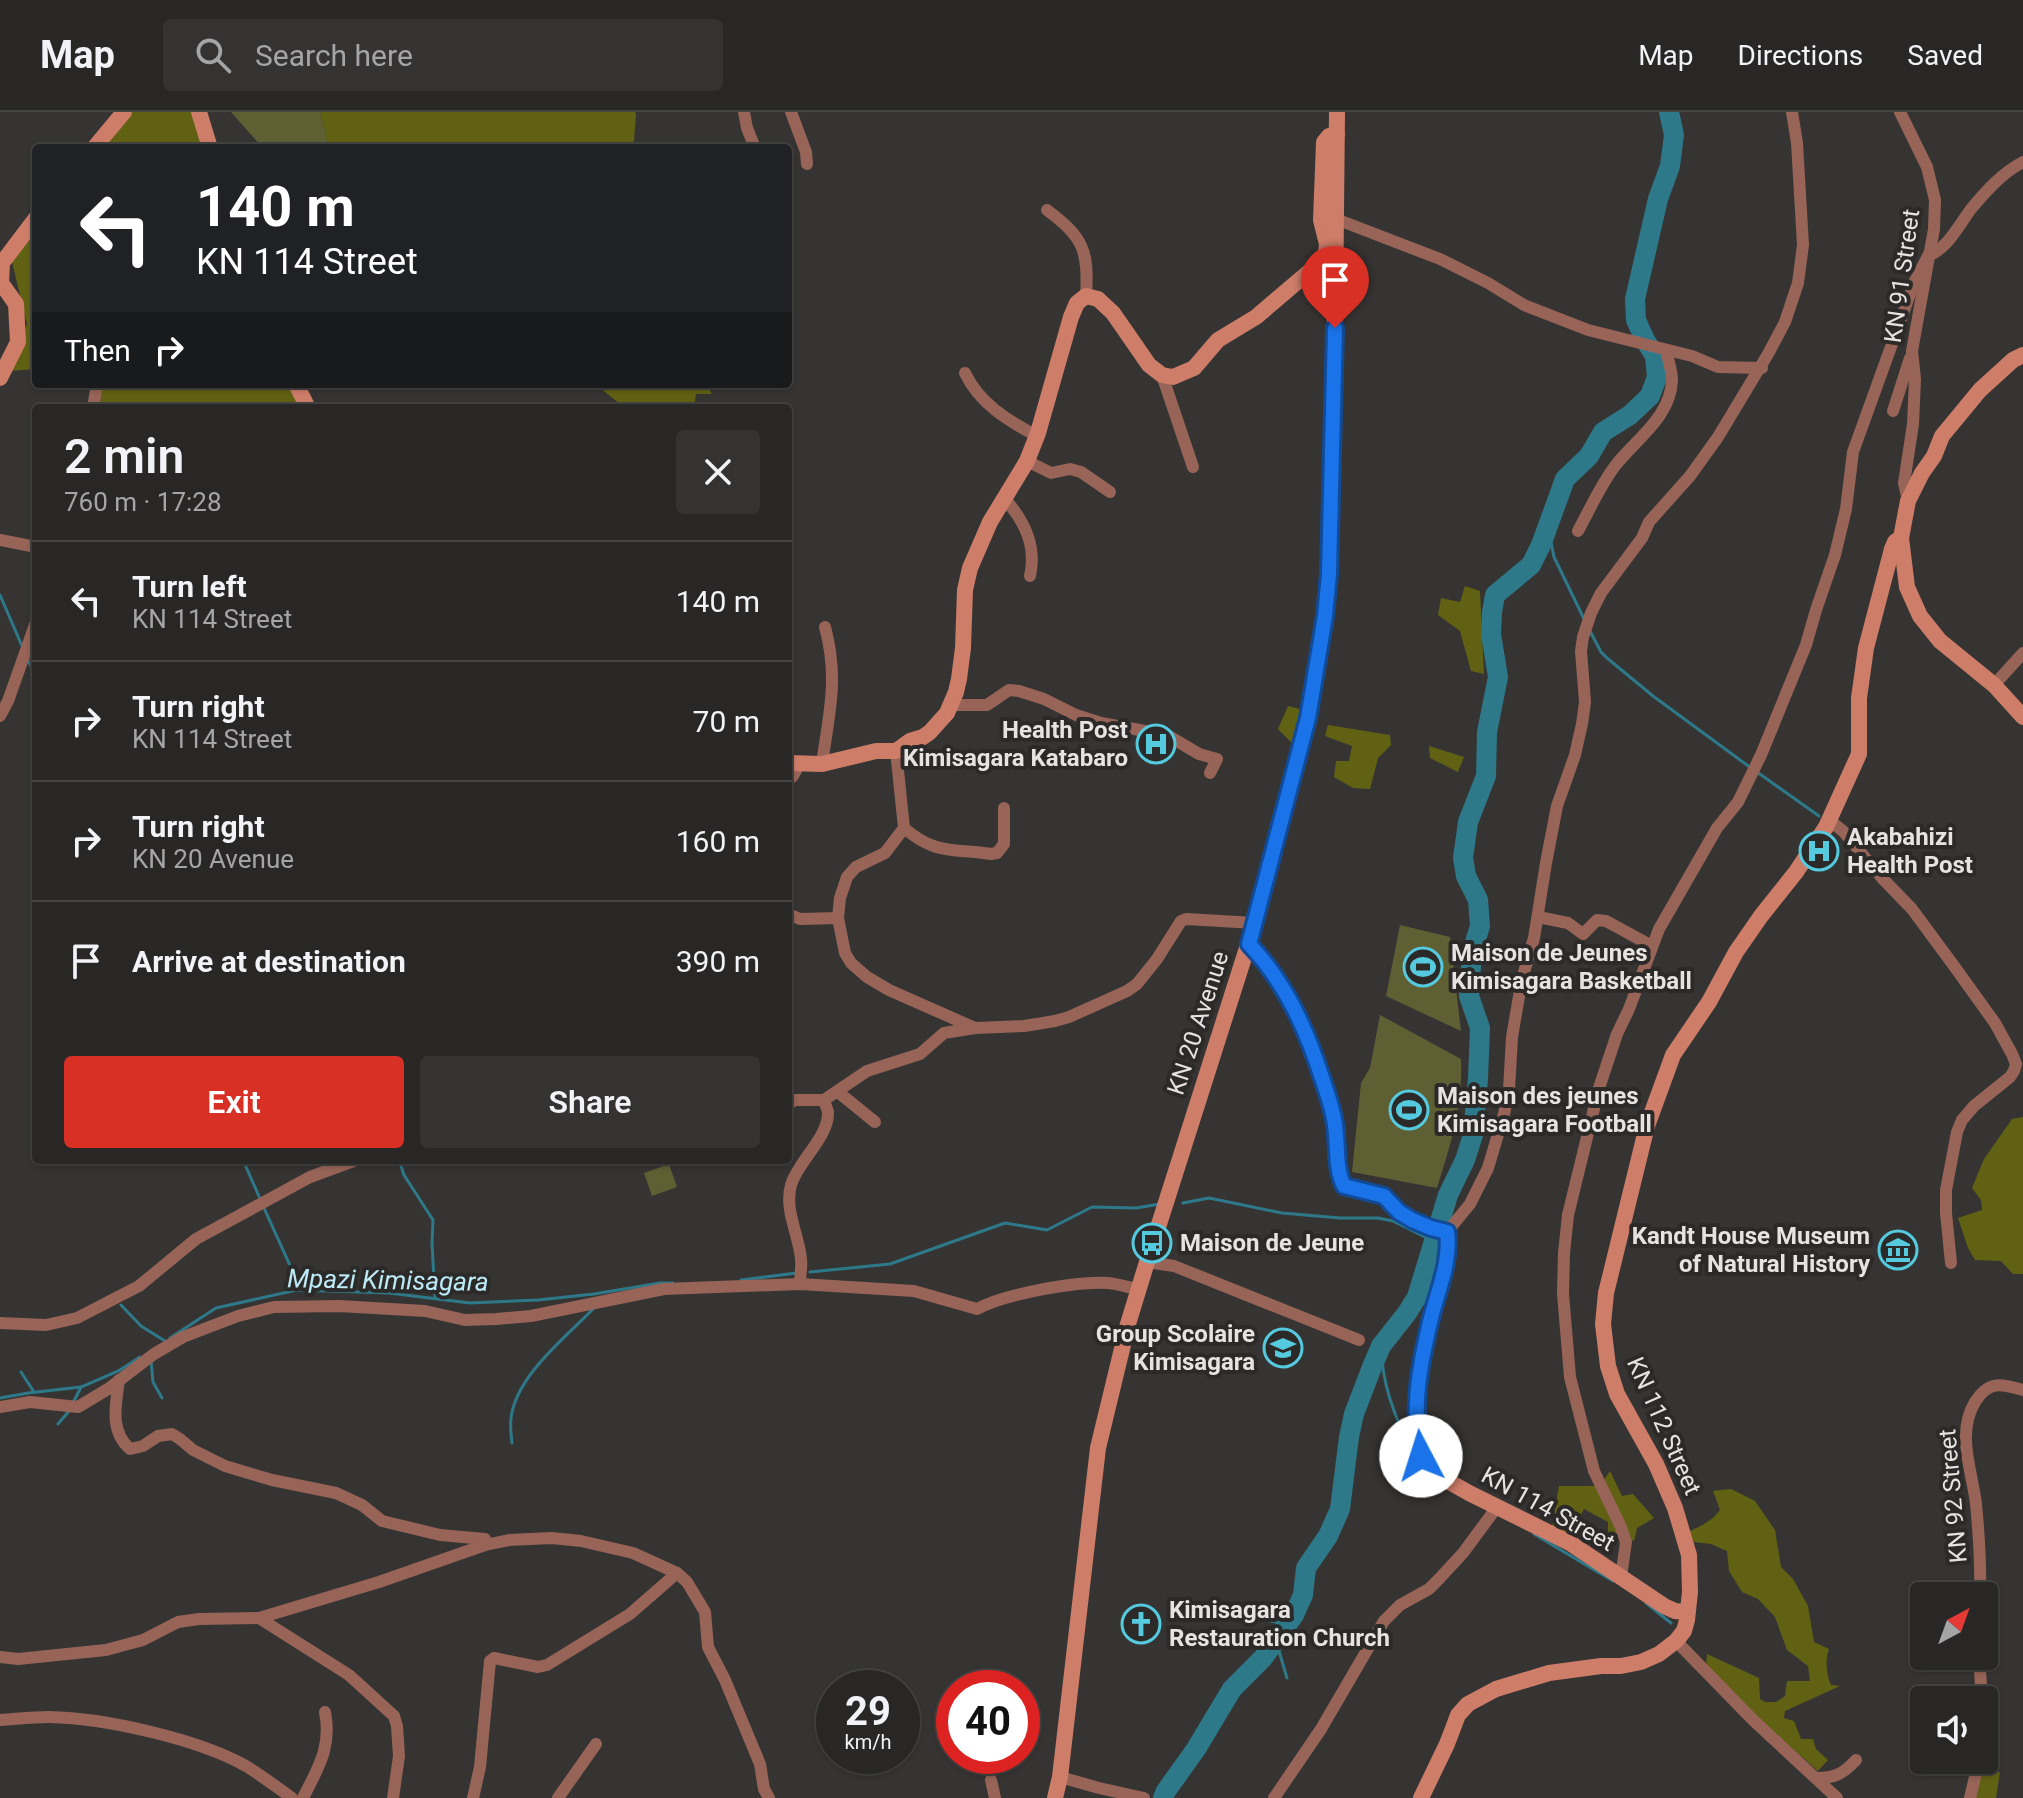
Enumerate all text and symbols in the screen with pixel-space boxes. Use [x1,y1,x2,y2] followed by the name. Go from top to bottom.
[163,19,723,91] search box
[40,33,115,77] text: Map
[191,33,235,77] icon: search
[255,38,413,73] text: Search here
[1638,39,1694,72] text: Map
[1738,39,1863,72] text: Directions
[1907,39,1983,72] text: Saved
[196,174,355,240] text: 140 m
[64,176,168,280] icon: left
[1879,207,1925,344] street label: KN 91 Street
[196,241,418,283] text: KN 114 Street
[1301,246,1369,328] pin
[1313,258,1357,302] icon: arrive
[147,328,191,372] icon: right
[64,333,131,368] text: Then
[64,428,184,485] text: 2 min
[676,430,760,514] button: close
[64,487,222,517] text: 760 m · 17:28
[132,569,247,604] text: Turn left
[64,579,108,623] icon: left
[676,584,760,619] text: 140 m
[132,604,292,634] text: KN 114 Street
[132,689,265,724] text: Turn right
[64,699,108,743] icon: right
[693,704,760,739] text: 70 m
[903,716,1128,772] place label: Health Post Kimisagara Katabaro
[1135,723,1177,765] hospital icon: Health Post Kimisagara Katabaro
[132,724,292,754] text: KN 114 Street
[132,809,265,844] text: Turn right
[64,819,108,863] icon: right
[1847,823,1973,879] place label: Akabahizi Health Post
[676,824,760,859] text: 160 m
[1798,830,1840,872] hospital icon: Akabahizi Health Post
[132,844,294,874] text: KN 20 Avenue
[64,939,108,983] icon: arrive
[1451,939,1692,995] place label: Maison de Jeunes Kimisagara Basketball
[132,944,406,979] text: Arrive at destination
[676,944,760,979] text: 390 m
[1402,946,1444,988] sports icon: Maison de Jeunes Kimisagara Basketball
[1162,948,1234,1098] street label: KN 20 Avenue
[64,1056,404,1148] button: Exit
[420,1056,760,1148] button: Share
[1437,1082,1652,1138] place label: Maison des jeunes Kimisagara Football
[1388,1089,1430,1131] sports icon: Maison des jeunes Kimisagara Football
[1131,1222,1173,1264] bus stop icon: Maison de Jeune
[1632,1222,1871,1278] place label: Kandt House Museum of Natural History
[1180,1229,1364,1257] place label: Maison de Jeune
[1877,1229,1919,1271] museum icon: Kandt House Museum of Natural History
[287,1263,489,1297] water label: Mpazi Kimisagara
[1096,1320,1255,1376] place label: Group Scolaire Kimisagara
[1262,1327,1304,1369] school or university icon: Group Scolaire Kimisagara
[1621,1353,1707,1499] street label: KN 112 Street
[1379,1414,1463,1498] position arrow
[1933,1428,1973,1564] street label: KN 92 Street
[1477,1461,1620,1557] street label: KN 114 Street
[1910,1582,1998,1670] north arrow
[1910,1582,1998,1774] map controls
[1169,1596,1390,1652] place label: Kimisagara Restauration Church
[1120,1603,1162,1645] church icon: Kimisagara Restauration Church
[936,1670,1040,1774] speed limit sign: 40
[1910,1686,1998,1774] button: sound
[845,1688,891,1735] text: 29
[845,1730,891,1754] text: km/h

